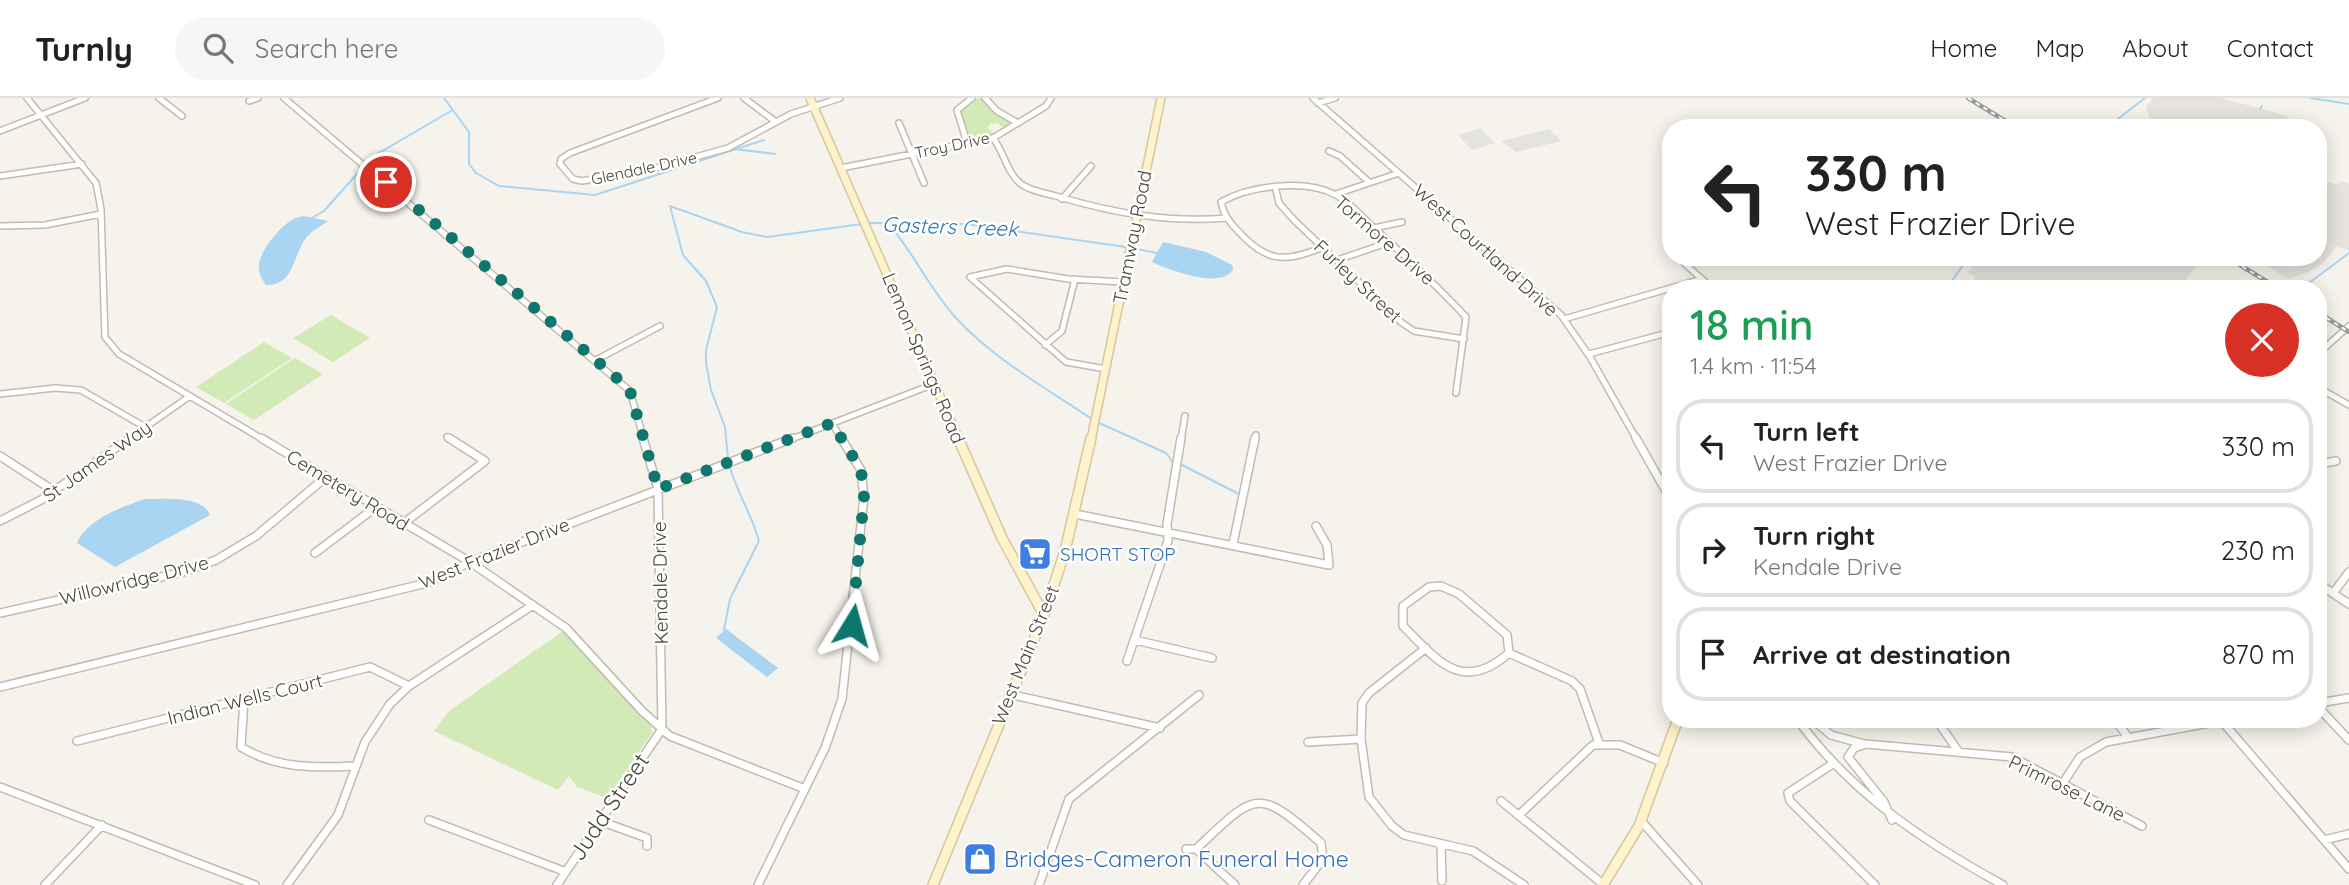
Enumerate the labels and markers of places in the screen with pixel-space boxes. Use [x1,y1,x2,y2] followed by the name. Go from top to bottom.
[356,152,416,212] pin
[1016,535,1054,573] supermarket icon: SHORT STOP
[1060,542,1176,566] place label: SHORT STOP
[961,840,999,878] shop icon: Bridges-Cameron Funeral Home
[1004,844,1349,873] place label: Bridges-Cameron Funeral Home

